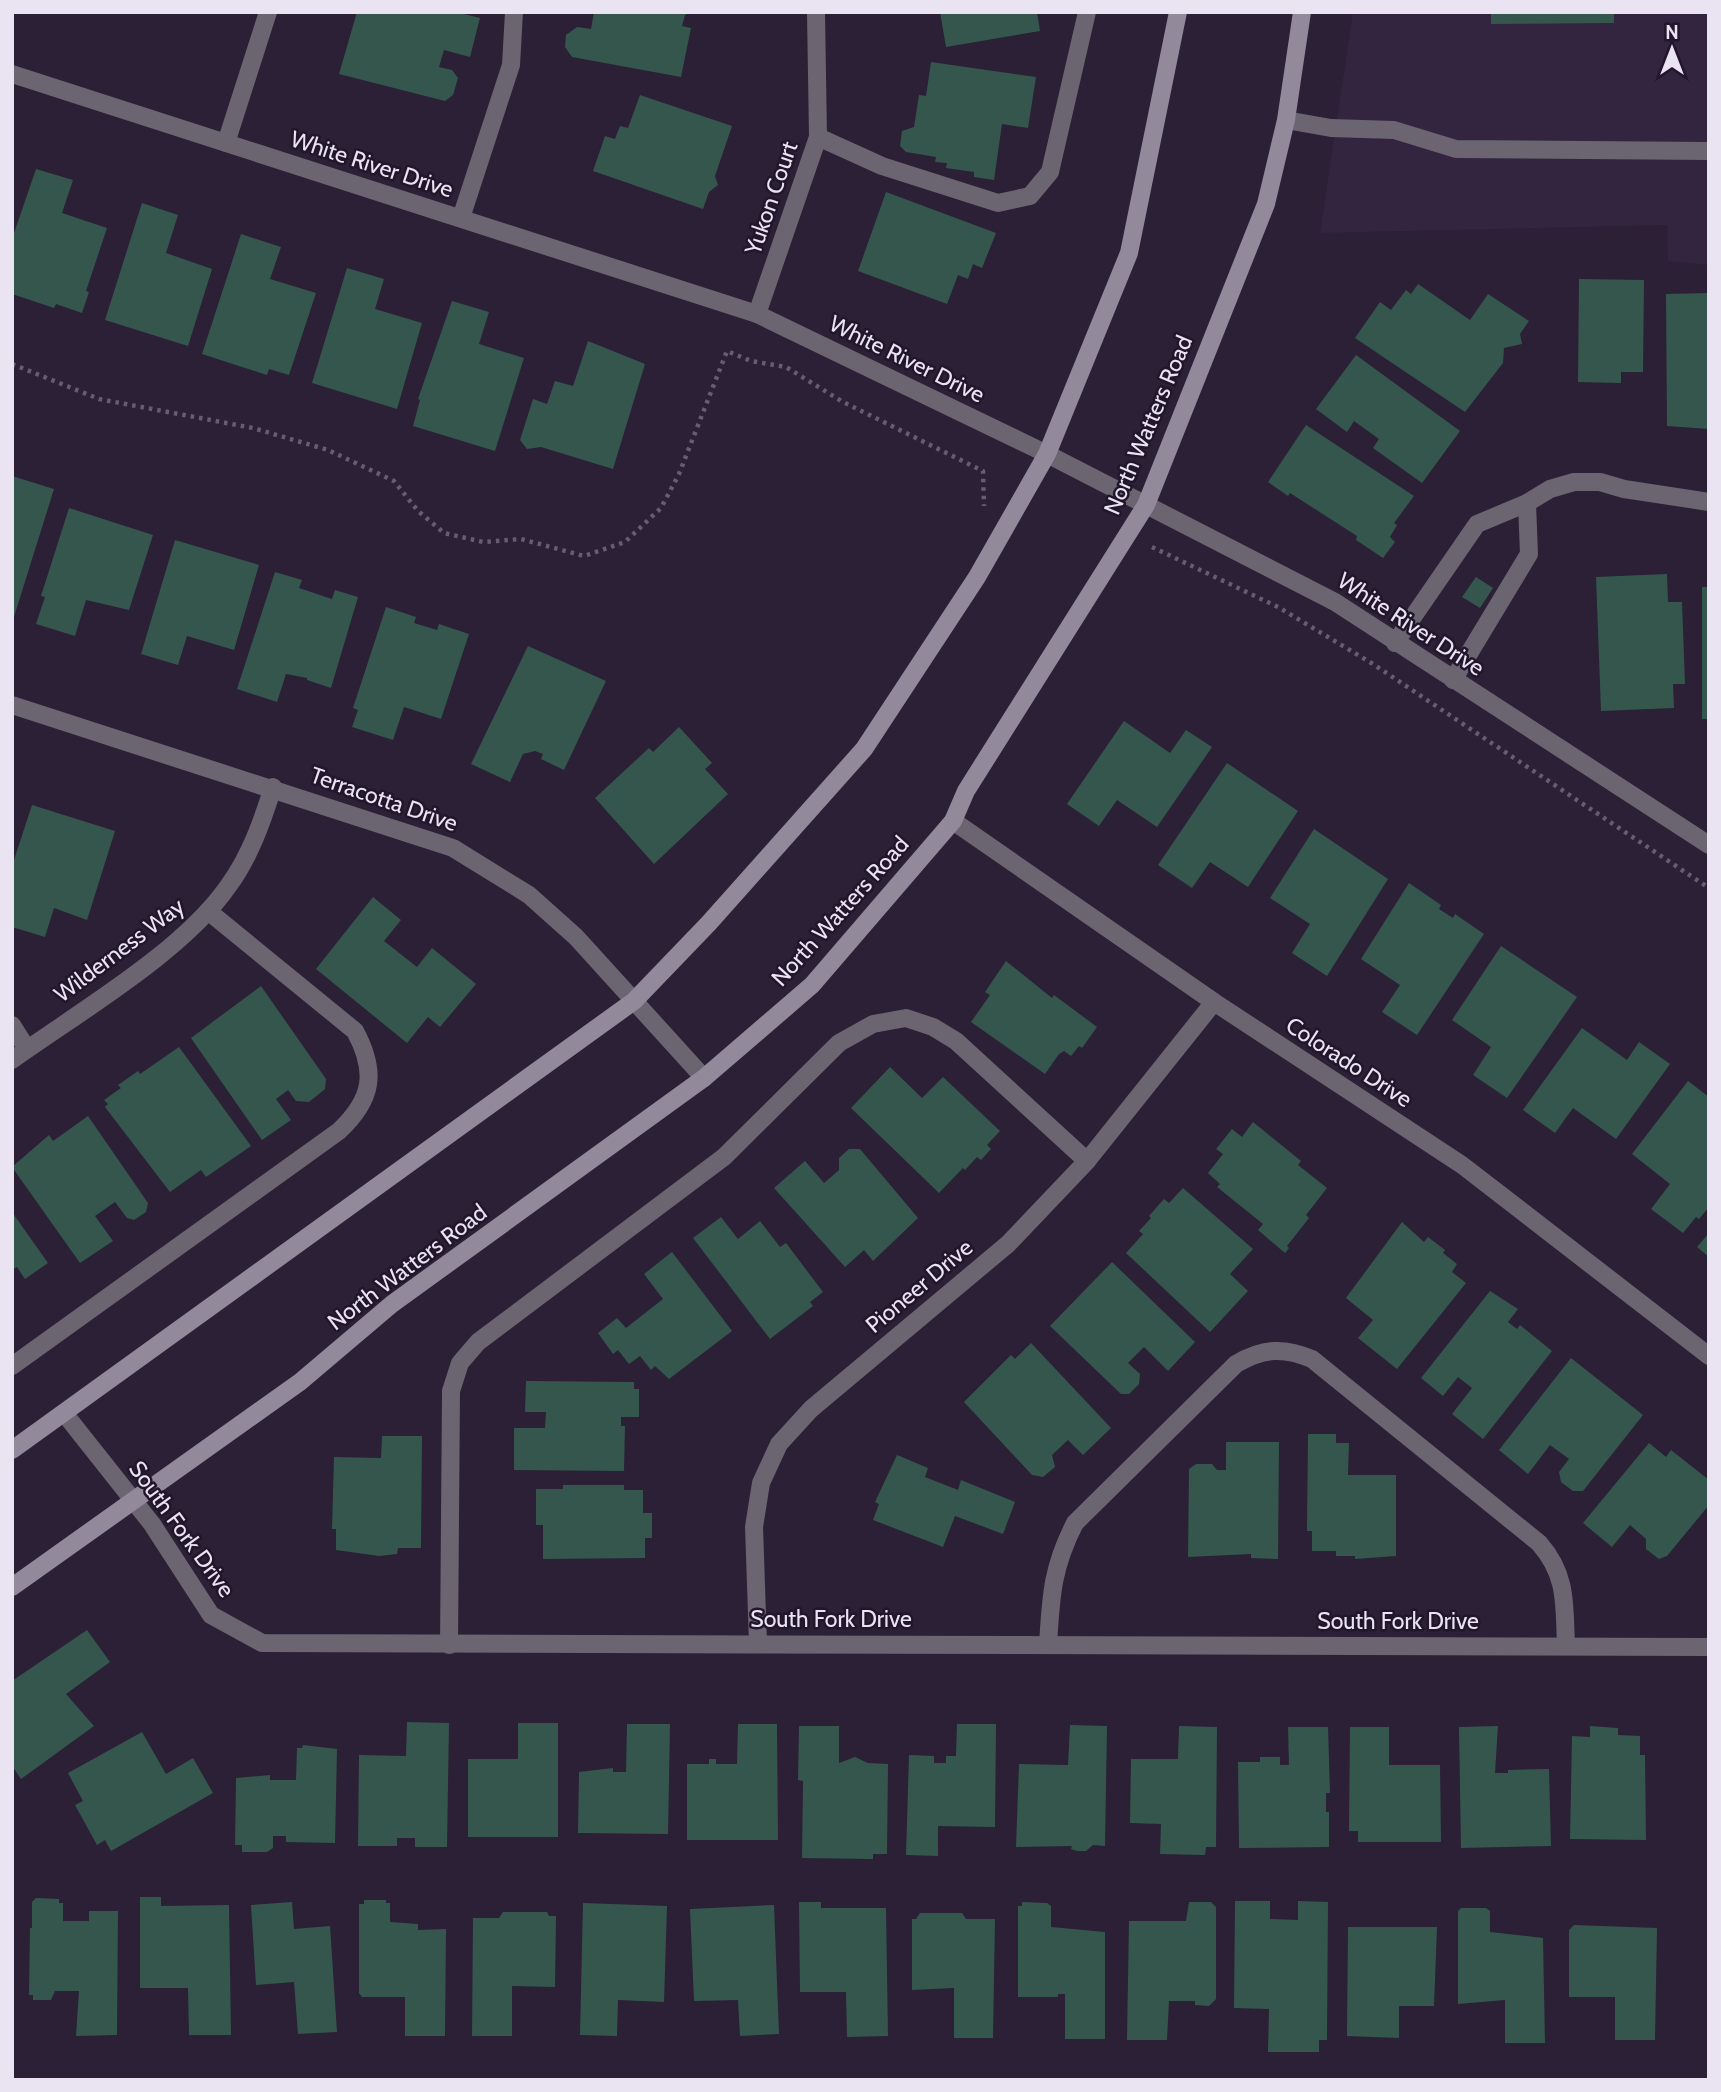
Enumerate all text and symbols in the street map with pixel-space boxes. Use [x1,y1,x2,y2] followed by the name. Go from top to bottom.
[1637,14,1707,84] north arrow
[1665,21,1679,44] text: N
[287,125,457,204] street label: White River Drive
[738,138,803,259] street label: Yukon Court
[825,309,989,409] street label: White River Drive
[1098,331,1198,519] street label: North Watters Road
[1332,566,1490,682] street label: White River Drive
[307,761,461,837] street label: Terracotta Drive
[765,830,915,992] street label: North Watters Road
[48,892,190,1008] street label: Wilderness Way
[1281,1011,1418,1113] street label: Colorado Drive
[322,1198,492,1336] street label: North Watters Road
[860,1233,978,1339] street label: Pioneer Drive
[123,1455,241,1603] street label: South Fork Drive
[750,1605,912,1633] street label: South Fork Drive
[1317,1607,1479,1635] street label: South Fork Drive

